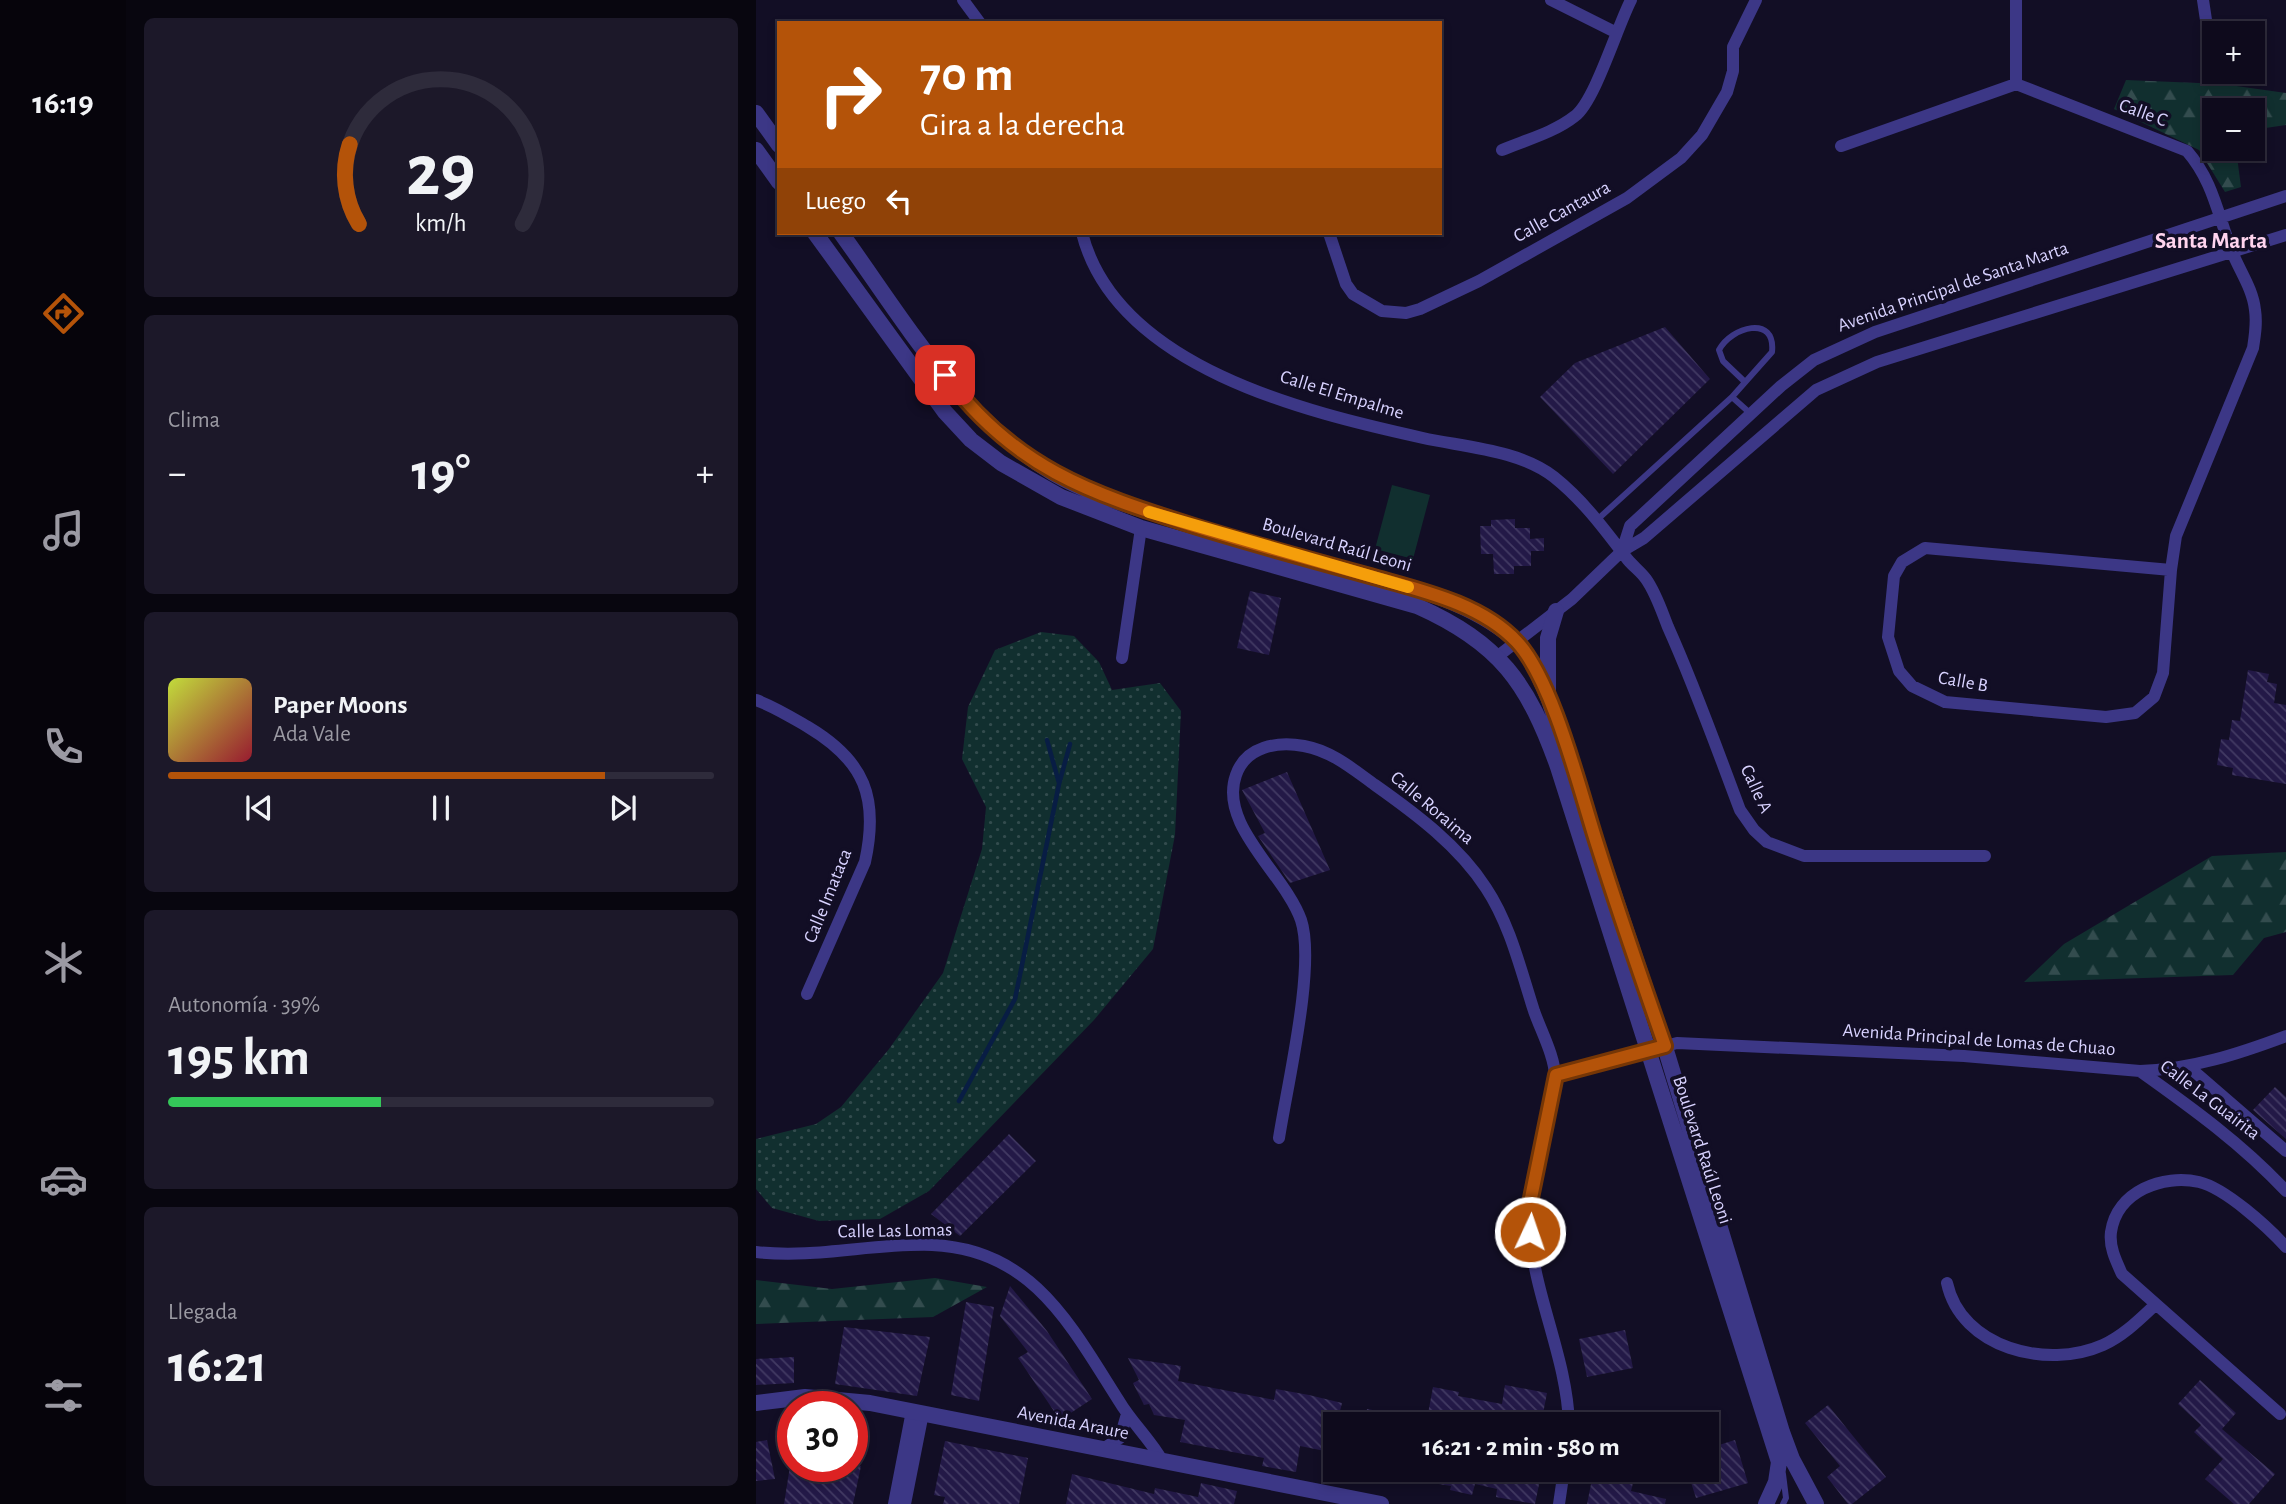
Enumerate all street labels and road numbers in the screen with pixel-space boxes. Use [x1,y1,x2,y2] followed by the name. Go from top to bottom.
[2116,96,2170,130] street label: Calle C
[1510,178,1614,246] street label: Calle Cantaura
[1835,238,2071,335] street label: Avenida Principal de Santa Marta
[1278,367,1406,423] street label: Calle El Empalme
[1260,515,1414,575] street label: Boulevard Raúl Leoni
[1937,668,1989,696] street label: Calle B
[1737,762,1775,816] street label: Calle A
[1387,768,1477,848] street label: Calle Roraima
[801,846,856,946] street label: Calle Imataca
[1842,1021,2116,1059] street label: Avenida Principal de Lomas de Chuao
[2157,1056,2264,1144] street label: Calle La Guairita
[1669,1074,1735,1226] street label: Boulevard Raúl Leoni
[838,1221,952,1241] street label: Calle Las Lomas
[1016,1403,1130,1443] street label: Avenida Araure

